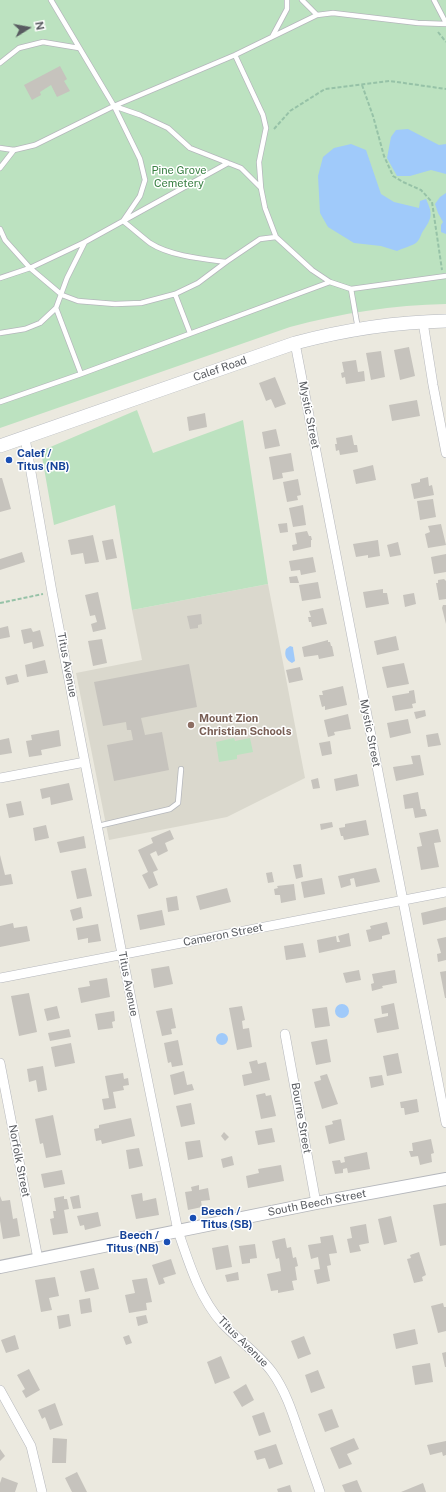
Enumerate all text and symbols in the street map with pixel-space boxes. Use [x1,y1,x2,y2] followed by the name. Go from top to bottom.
[8,8,48,48] north arrow
[33,20,46,31] text: N
[151,164,207,190] park label: Pine Grove Cemetery
[192,354,248,384] street label: Calef Road
[296,380,322,450] street label: Mystic Street
[17,447,70,473] place label: Calef / Titus (NB)
[4,455,14,465] marker: Calef / Titus (NB)
[54,631,80,699] street label: Titus Avenue
[357,698,383,768] street label: Mystic Street
[199,712,291,738] place label: Mount Zion Christian Schools
[186,720,196,730] marker: Mount Zion Christian Schools
[182,921,264,949] street label: Cameron Street
[115,950,141,1018] street label: Titus Avenue
[288,1082,314,1154] street label: Bourne Street
[5,1124,33,1198] street label: Norfolk Street
[267,1187,367,1219] street label: South Beech Street
[201,1205,253,1231] place label: Beech / Titus (SB)
[188,1213,198,1223] marker: Beech / Titus (SB)
[106,1229,159,1255] place label: Beech / Titus (NB)
[162,1237,172,1247] marker: Beech / Titus (NB)
[215,1314,271,1370] street label: Titus Avenue

